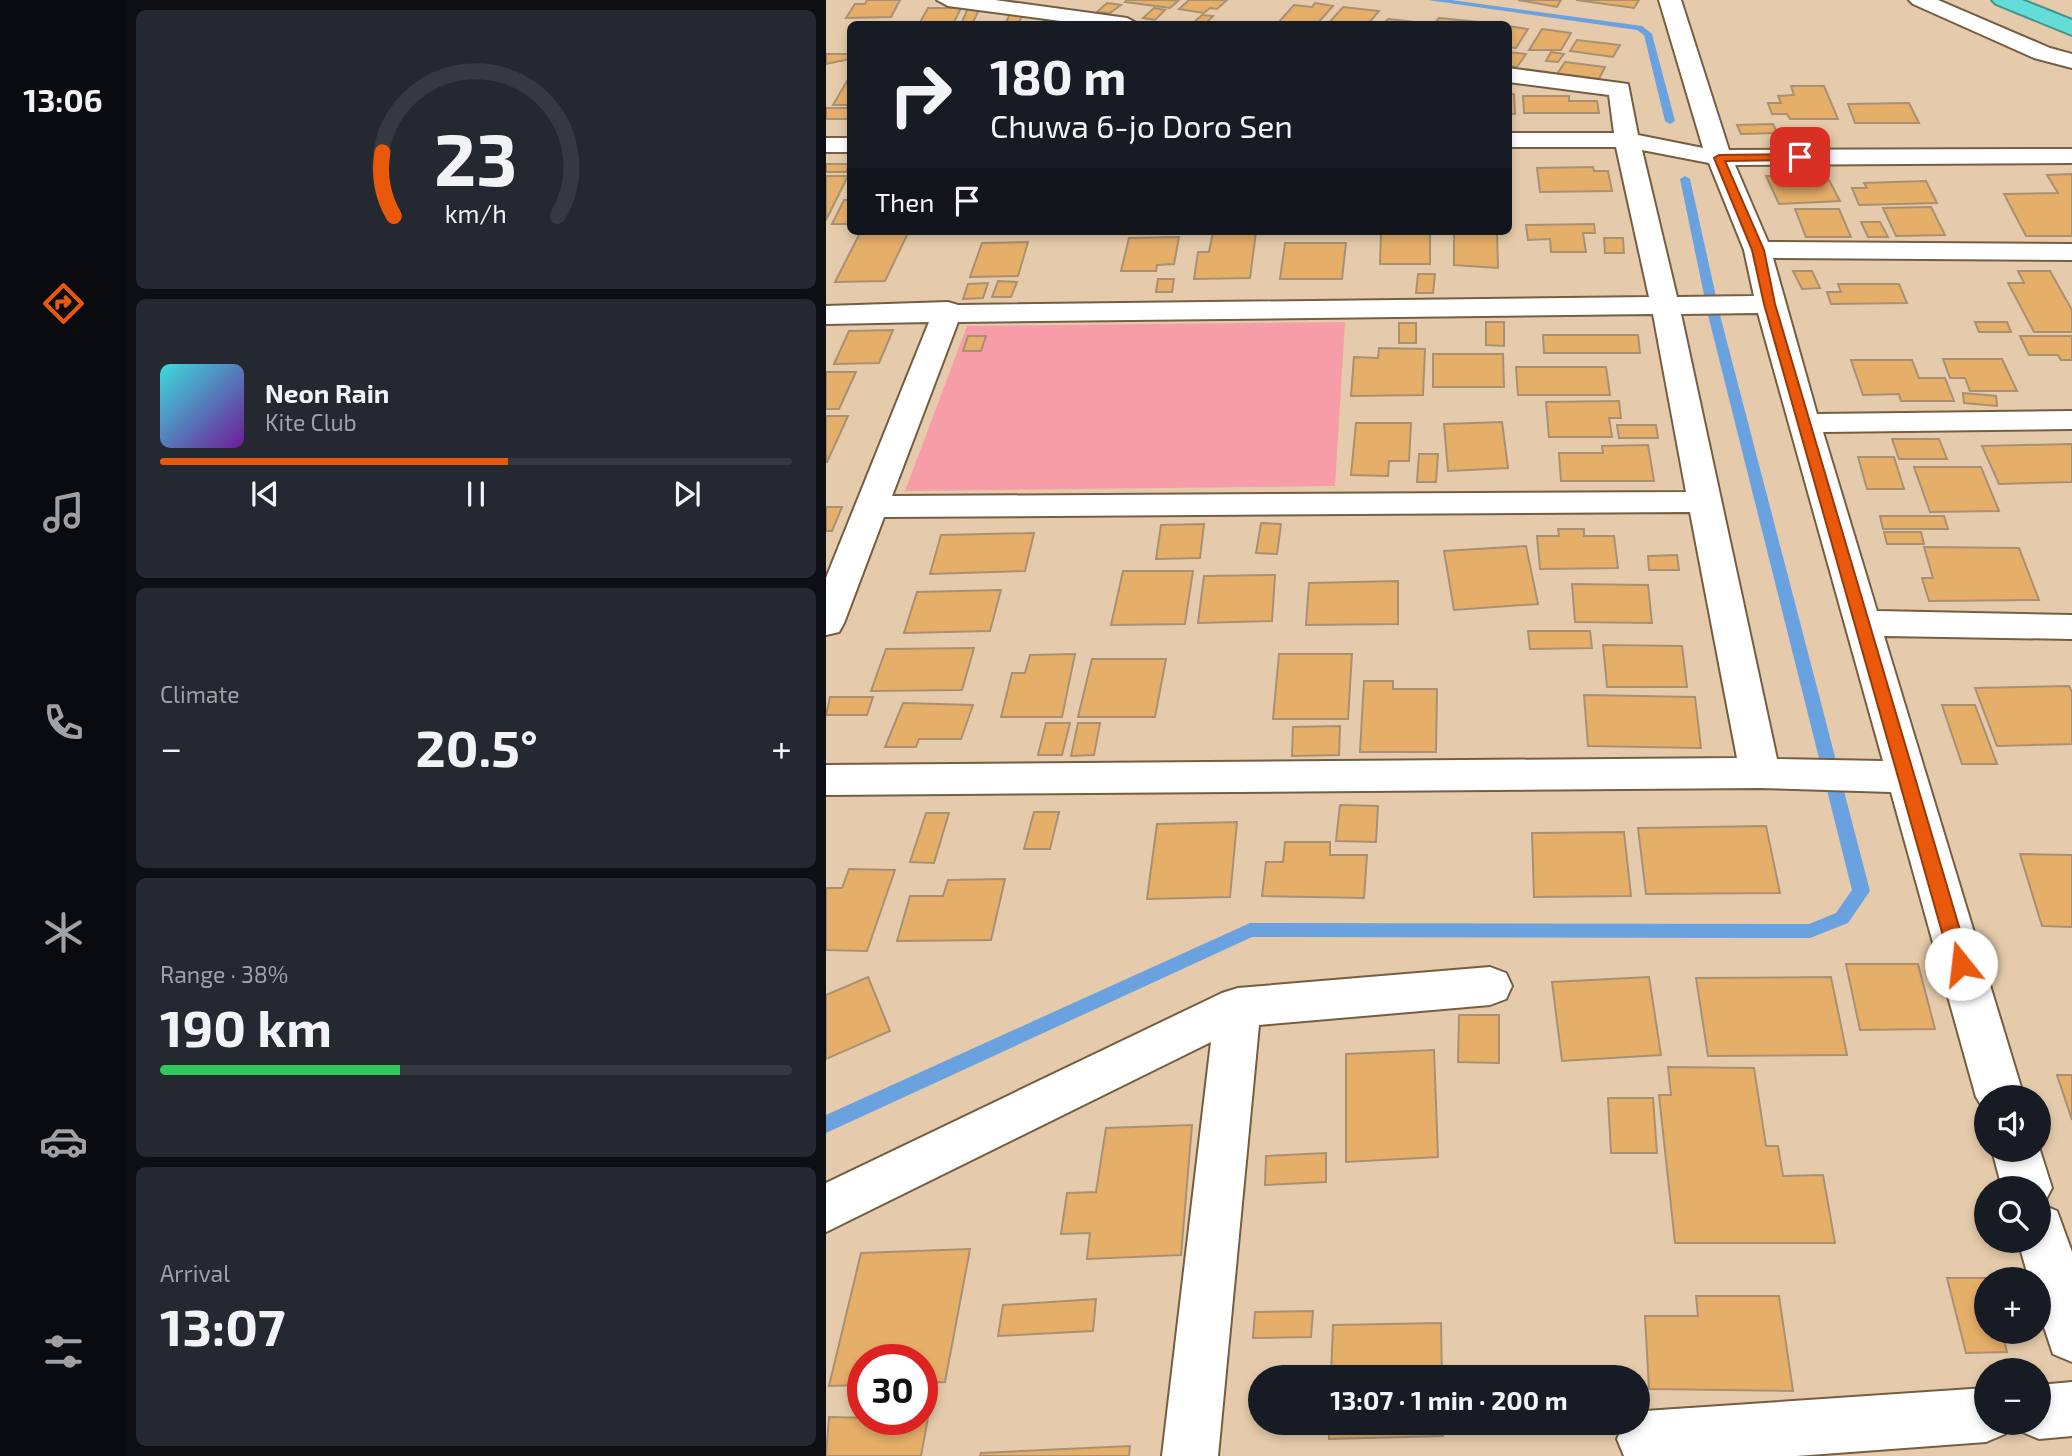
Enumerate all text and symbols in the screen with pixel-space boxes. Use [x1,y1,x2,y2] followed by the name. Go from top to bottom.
[990,46,1126,105] text: 180 m
[875,49,966,140] icon: right
[23,80,103,118] text: 13:06
[990,106,1293,144] text: Chuwa 6-jo Doro Sen
[434,113,518,201] text: 23
[1770,127,1830,187] pin
[1781,138,1819,176] icon: arrive
[948,182,986,220] icon: arrive
[875,186,934,217] text: Then
[445,197,507,227] text: km/h
[39,279,88,328] icon: directions
[265,377,389,408] text: Neon Rain
[265,408,357,436] text: Kite Club
[246,475,284,513] icon: previous
[457,475,495,513] icon: pause
[668,475,706,513] icon: next
[39,488,88,537] icon: music
[160,680,240,708] text: Climate
[39,698,88,747] icon: phone
[415,715,538,777] text: 20.5°
[160,724,182,770] text: −
[771,724,792,770] text: +
[39,908,88,957] icon: climate
[1924,927,1998,1001] position arrow
[160,960,288,988] text: Range · 38%
[160,995,332,1057] text: 190 km
[1974,1085,2051,1435] map controls
[1974,1085,2051,1162] button: sound
[39,1117,88,1166] icon: car
[1974,1176,2051,1253] button: search
[160,1259,230,1287] text: Arrival
[1974,1267,2051,1344] button: +
[160,1294,286,1356] text: 13:07
[39,1327,88,1376] icon: filters
[847,1344,938,1435] speed limit sign: 30
[1974,1358,2051,1435] button: −
[1330,1384,1568,1415] text: 13:07 · 1 min · 200 m

